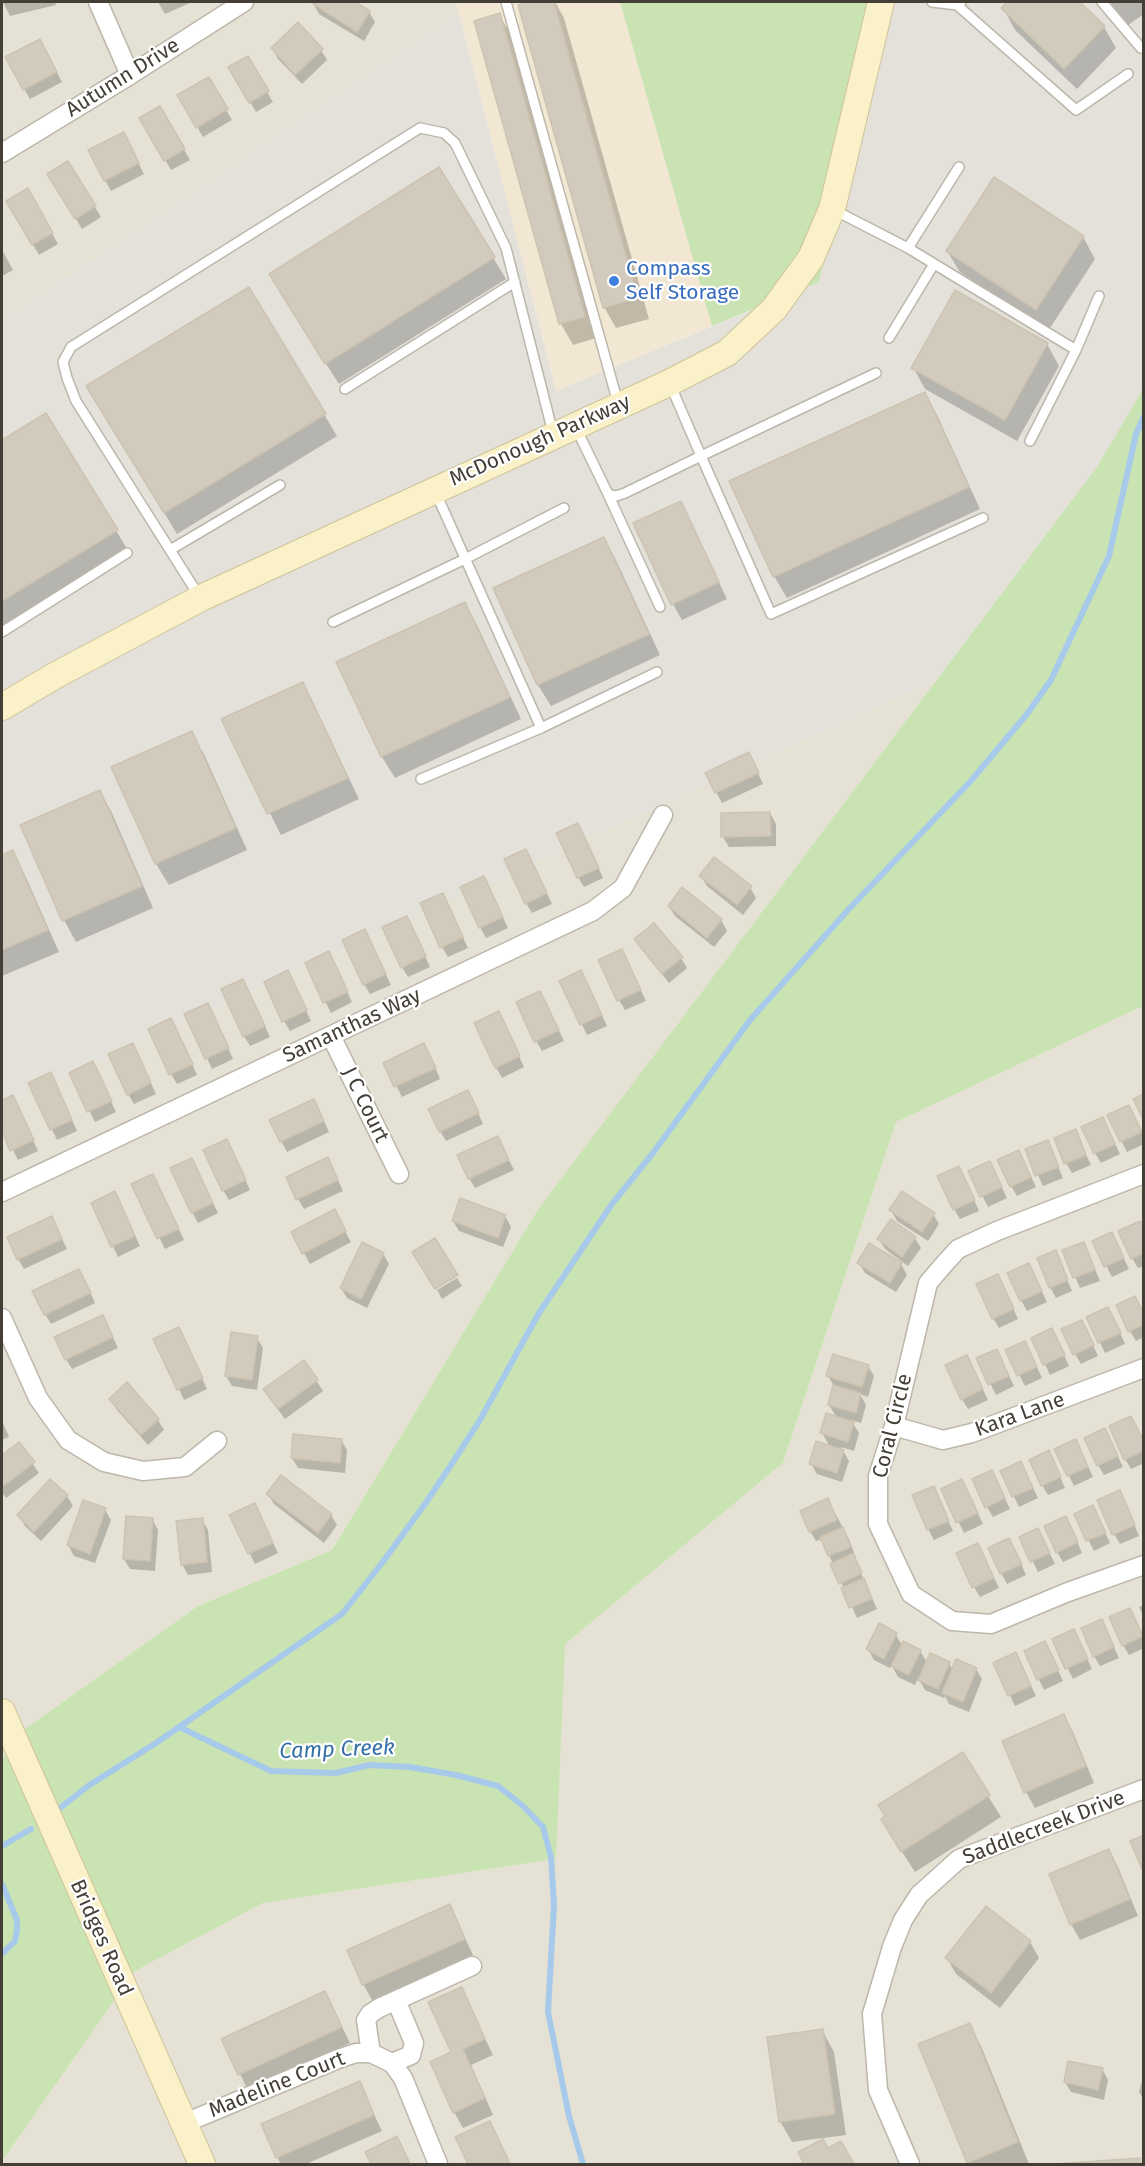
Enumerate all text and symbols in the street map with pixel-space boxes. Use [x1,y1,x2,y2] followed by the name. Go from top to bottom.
[62,33,184,123] street label: Autumn Drive
[626,256,739,306] place label: Compass Self Storage
[607,274,621,288] marker: Compass Self Storage
[446,390,634,492] street label: McDonough Parkway
[279,983,425,1069] street label: Samanthas Way
[336,1063,394,1147] street label: J C Court
[868,1371,918,1481] street label: Coral Circle
[972,1387,1068,1443] street label: Kara Lane
[279,1735,395,1765] water label: Camp Creek
[959,1786,1129,1870] street label: Saddlecreek Drive
[64,1876,138,2000] street label: Bridges Road
[205,2046,349,2124] street label: Madeline Court

